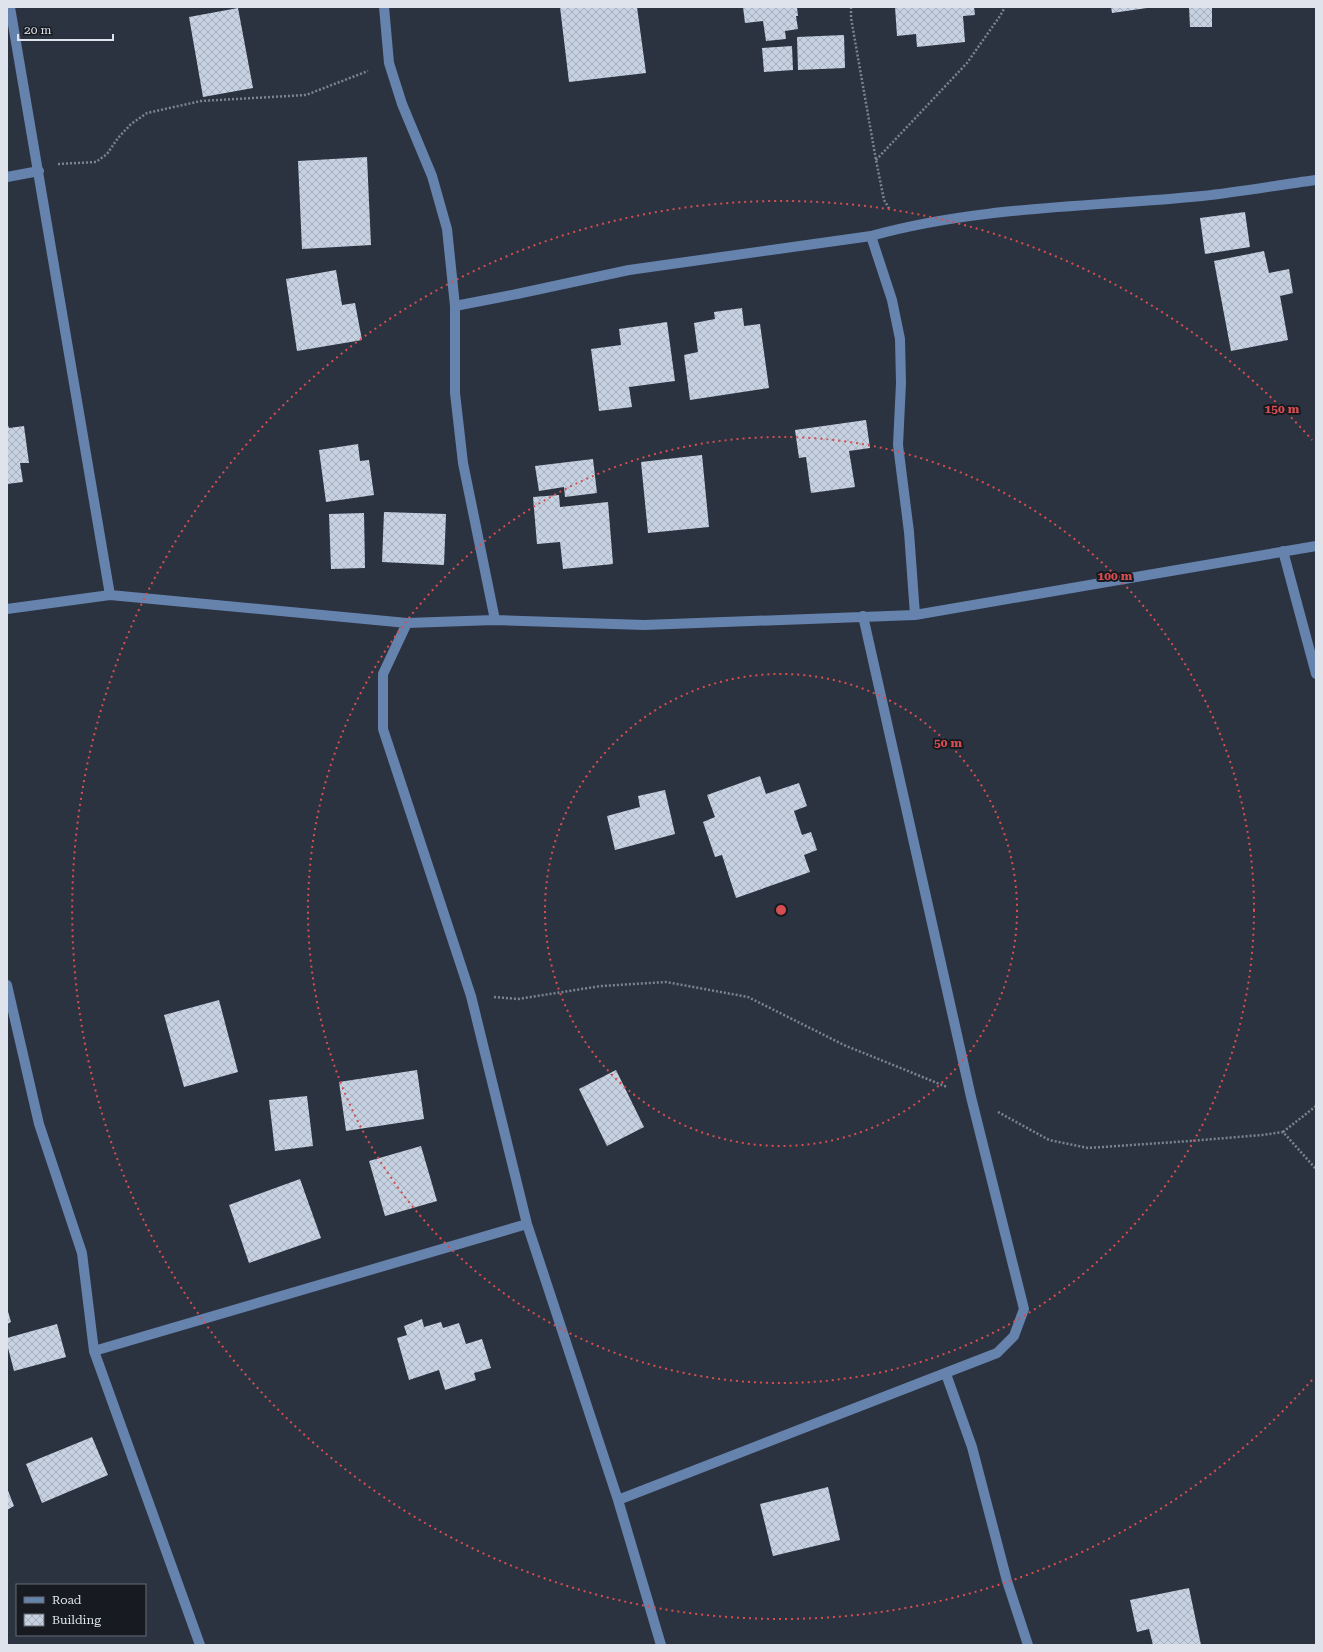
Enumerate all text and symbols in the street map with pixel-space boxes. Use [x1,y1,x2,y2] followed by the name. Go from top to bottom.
[18,16,113,42] scale bar
[24,23,51,37] text: 20 m
[1265,402,1300,416] text: 150 m
[1098,569,1133,583] text: 100 m
[934,736,962,750] text: 50 m
[774,903,788,917] centre of rings
[16,1584,146,1636] legend
[52,1593,82,1607] text: Road
[52,1613,101,1627] text: Building

